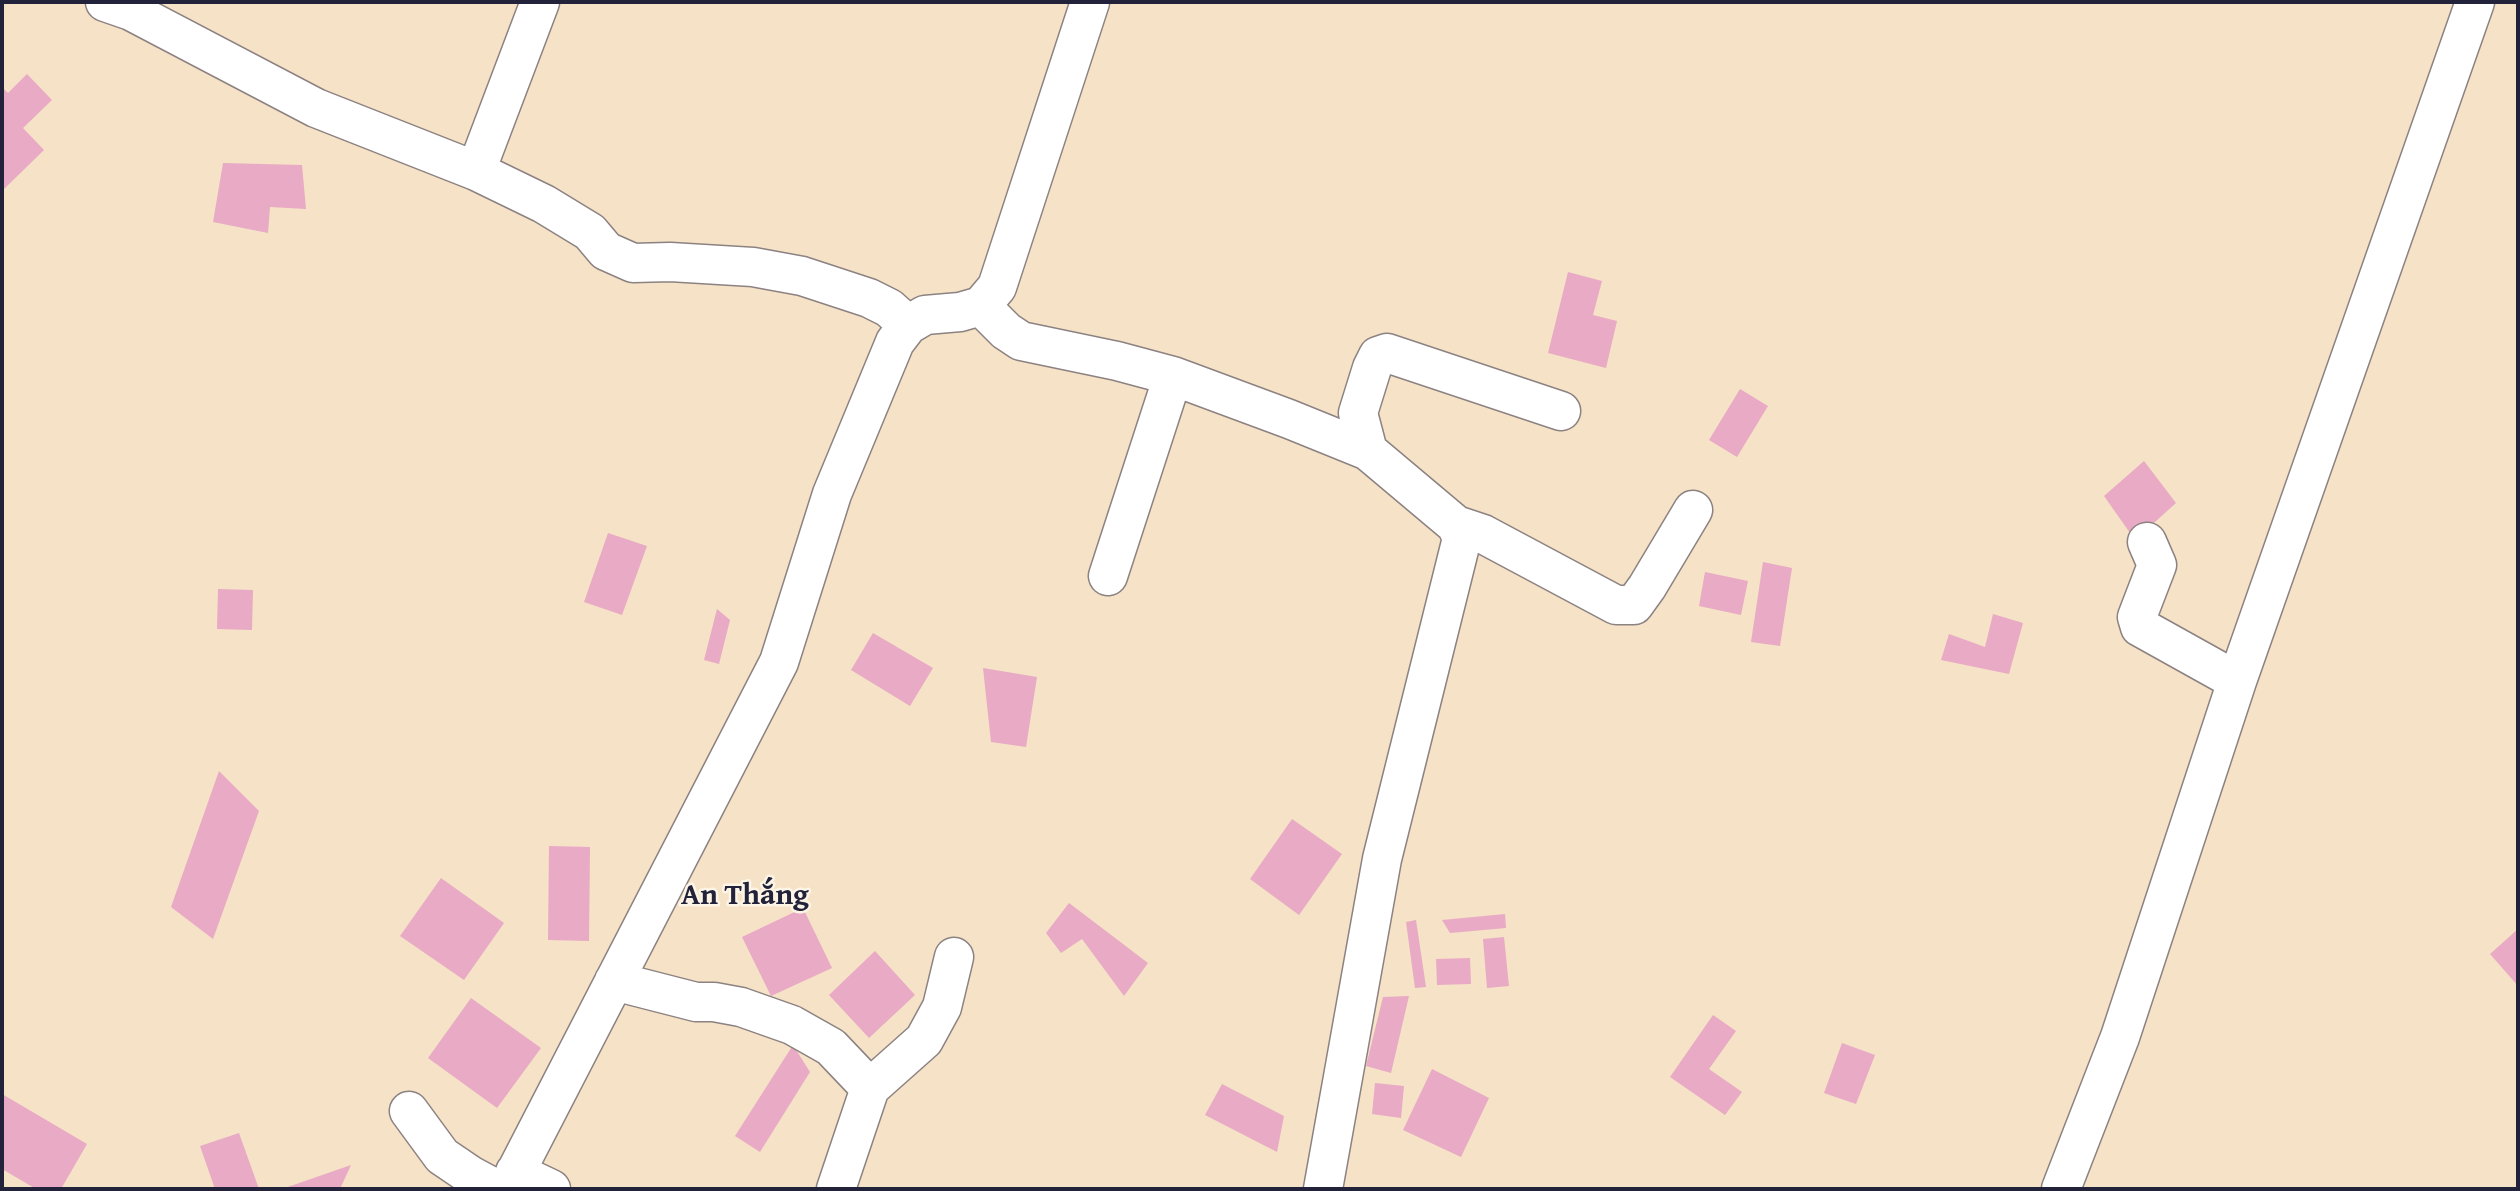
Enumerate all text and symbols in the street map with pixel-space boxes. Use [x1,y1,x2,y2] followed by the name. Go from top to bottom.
[681,878,809,914] district label: An Thắng

